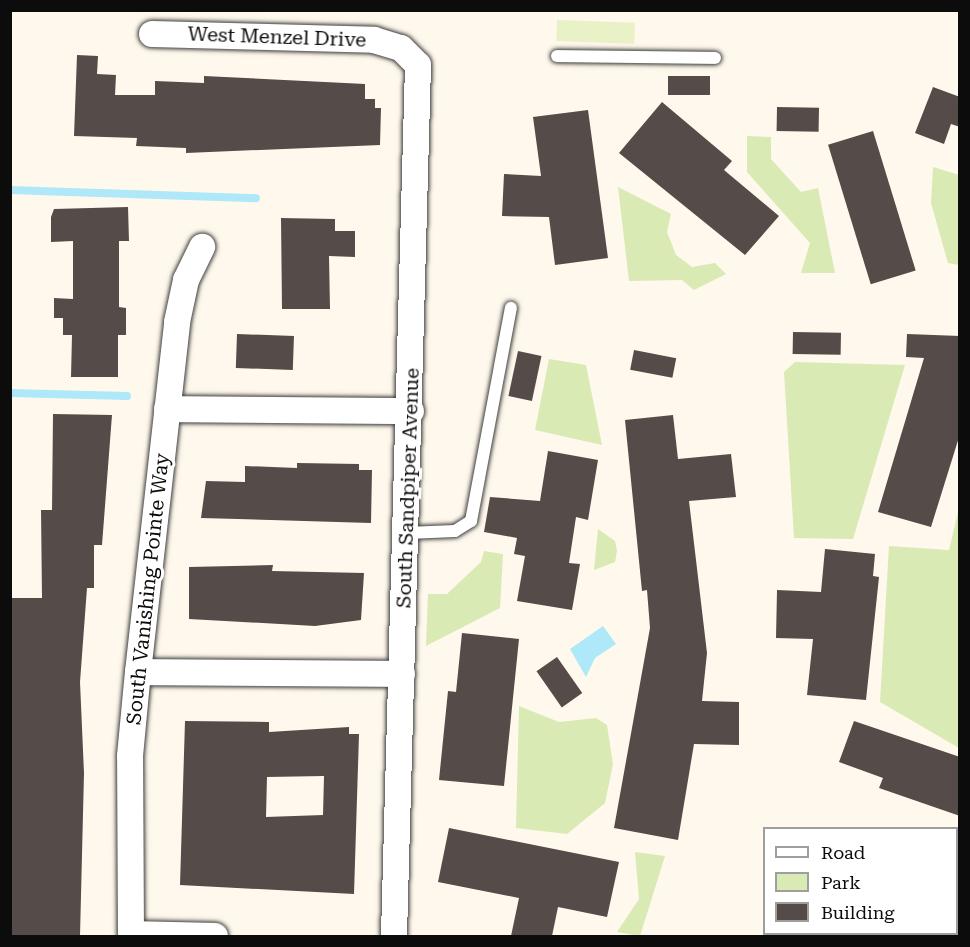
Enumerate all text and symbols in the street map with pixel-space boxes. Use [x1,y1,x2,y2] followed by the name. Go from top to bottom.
[187,22,367,52] street label: West Menzel Drive
[392,367,424,609] street label: South Sandpiper Avenue
[122,452,174,726] street label: South Vanishing Pointe Way
[763,827,958,935] legend
[821,842,865,863] text: Road
[821,872,861,893] text: Park
[821,902,895,923] text: Building

